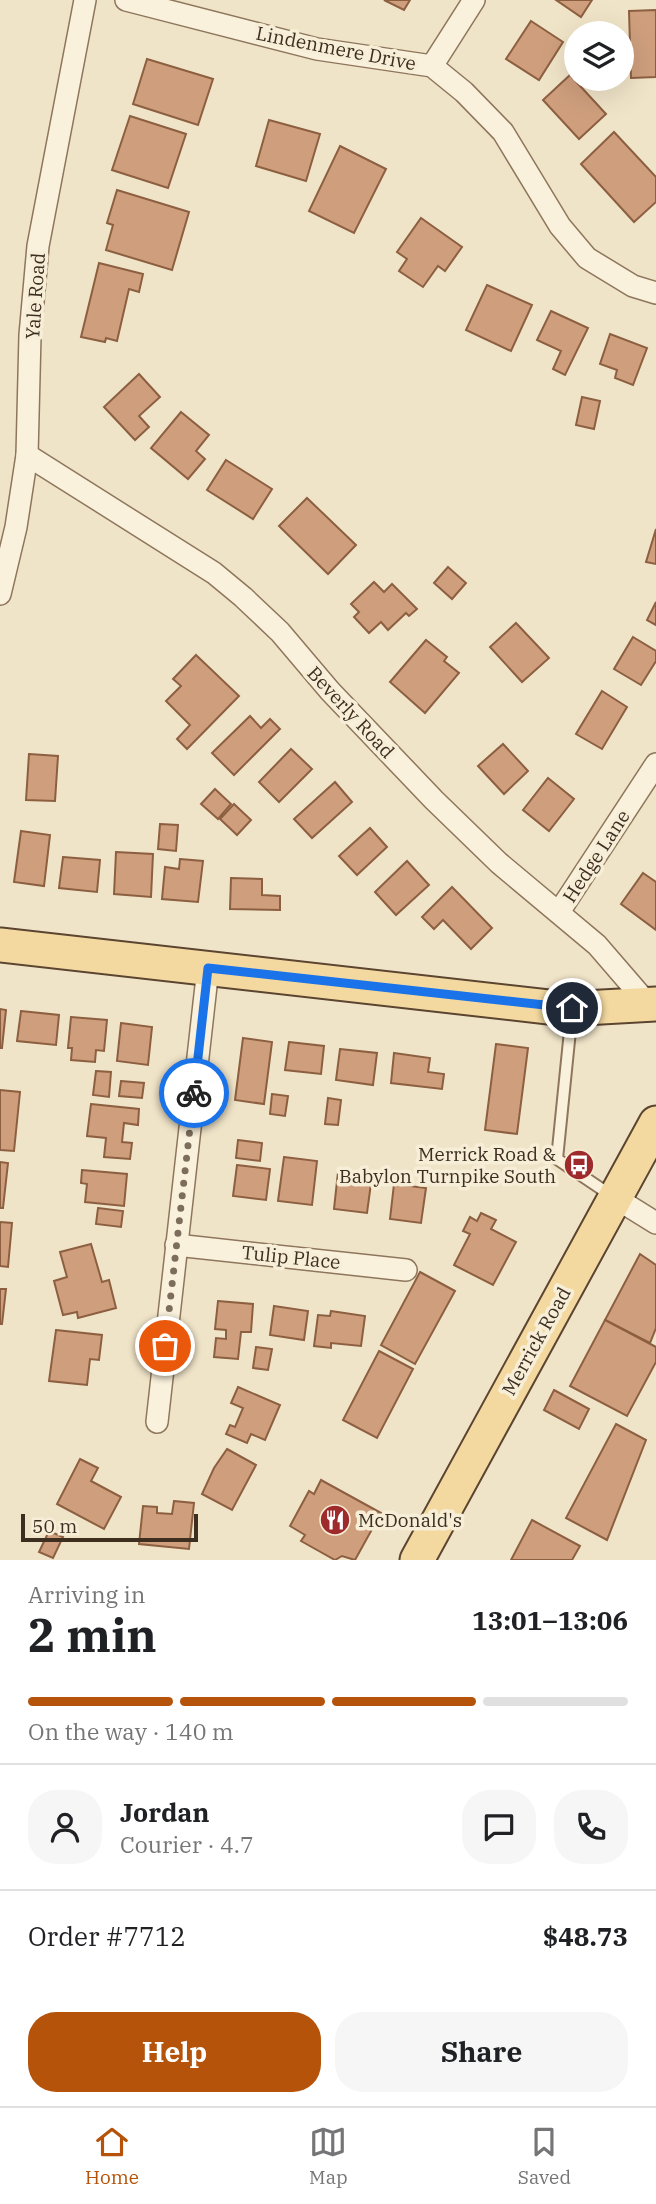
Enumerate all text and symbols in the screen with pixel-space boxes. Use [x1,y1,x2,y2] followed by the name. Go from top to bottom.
[254,21,418,75] street label: Lindenmere Drive
[564,21,634,91] map controls
[564,21,634,91] button: layers
[20,252,50,340] street label: Yale Road
[302,661,400,763] street label: Beverly Road
[557,805,635,907] street label: Hedge Lane
[542,978,602,1038] pin
[553,989,591,1027] icon: home
[159,1058,229,1128] courier
[175,1074,213,1112] icon: bike
[339,1142,556,1188] place label: Merrick Road & Babylon Turnpike South
[562,1148,596,1182] bus stop icon: Merrick Road & Babylon Turnpike South
[240,1240,342,1274] street label: Tulip Place
[496,1283,576,1399] street label: Merrick Road
[135,1316,195,1376] pin
[146,1327,184,1365] icon: bag
[318,1503,352,1537] restaurant icon: McDonald's
[358,1508,462,1532] place label: McDonald's
[21,1511,198,1543] scale bar
[32,1514,77,1538] text: 50 m
[28,1579,145,1609] text: Arriving in
[472,1603,628,1637] text: 13:01–13:06
[28,1605,157,1665] text: 2 min
[28,1716,234,1746] text: On the way · 140 m
[28,1790,102,1864] button: person
[462,1790,536,1864] button: chat
[554,1790,628,1864] button: phone
[120,1795,210,1829] text: Jordan
[120,1829,254,1859] text: Courier · 4.7
[28,1919,186,1953] text: Order #7712
[543,1919,628,1953] text: $48.73
[28,2012,321,2092] button: Help
[335,2012,628,2092] button: Share
[85,2123,139,2189] tab: Home
[309,2123,348,2189] tab: Map
[518,2123,571,2189] tab: Saved

